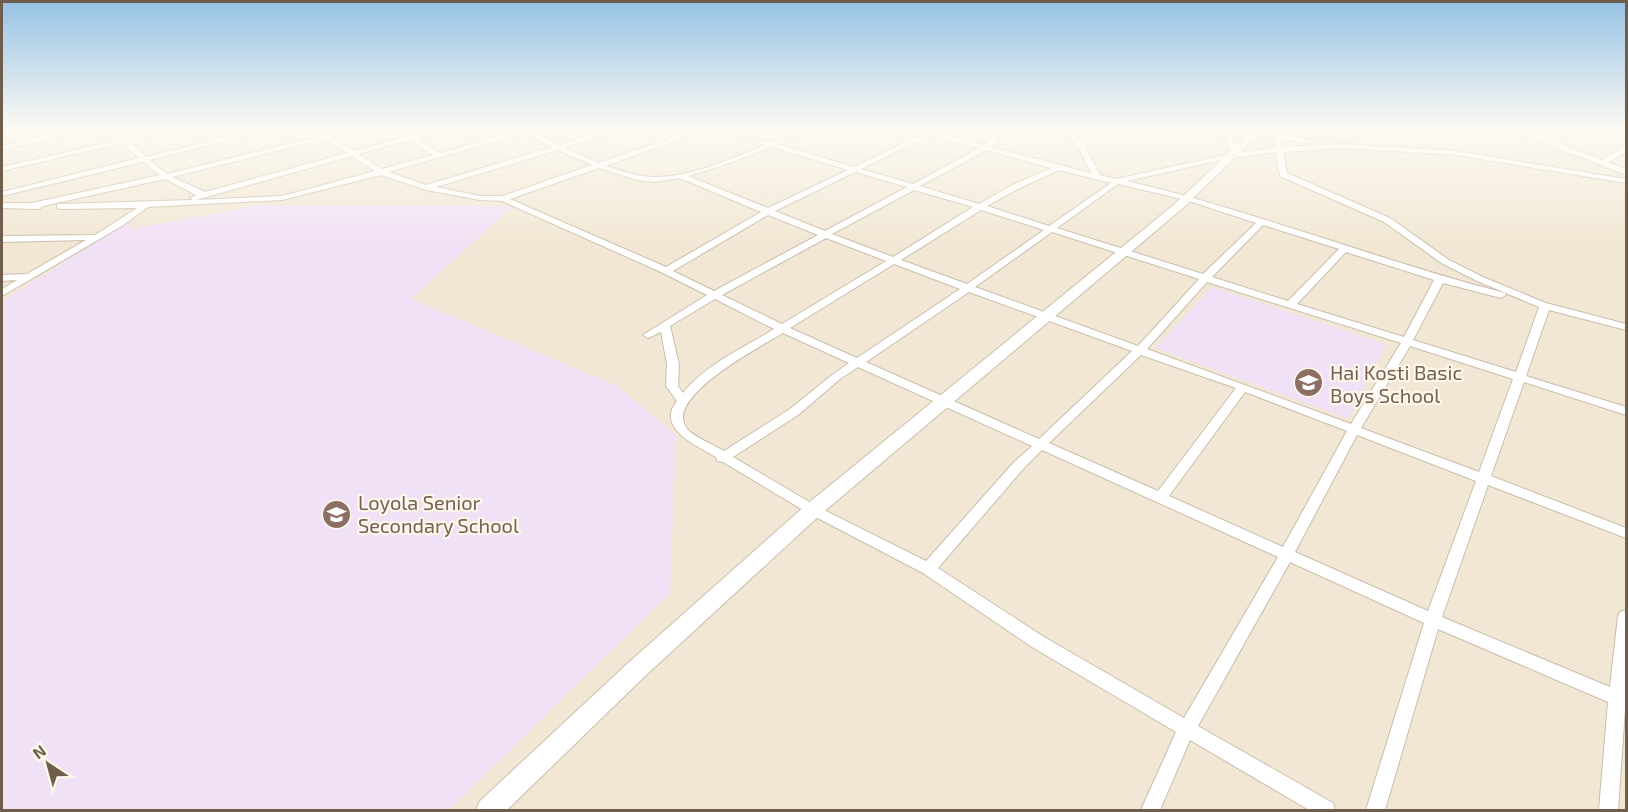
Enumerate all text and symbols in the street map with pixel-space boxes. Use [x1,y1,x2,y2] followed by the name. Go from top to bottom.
[1330,360,1462,407] place label: Hai Kosti Basic Boys School
[1293,367,1325,399] school or university icon: Hai Kosti Basic Boys School
[358,490,519,537] place label: Loyola Senior Secondary School
[321,498,353,530] school or university icon: Loyola Senior Secondary School
[18,734,78,794] north arrow
[29,740,49,763] text: N

